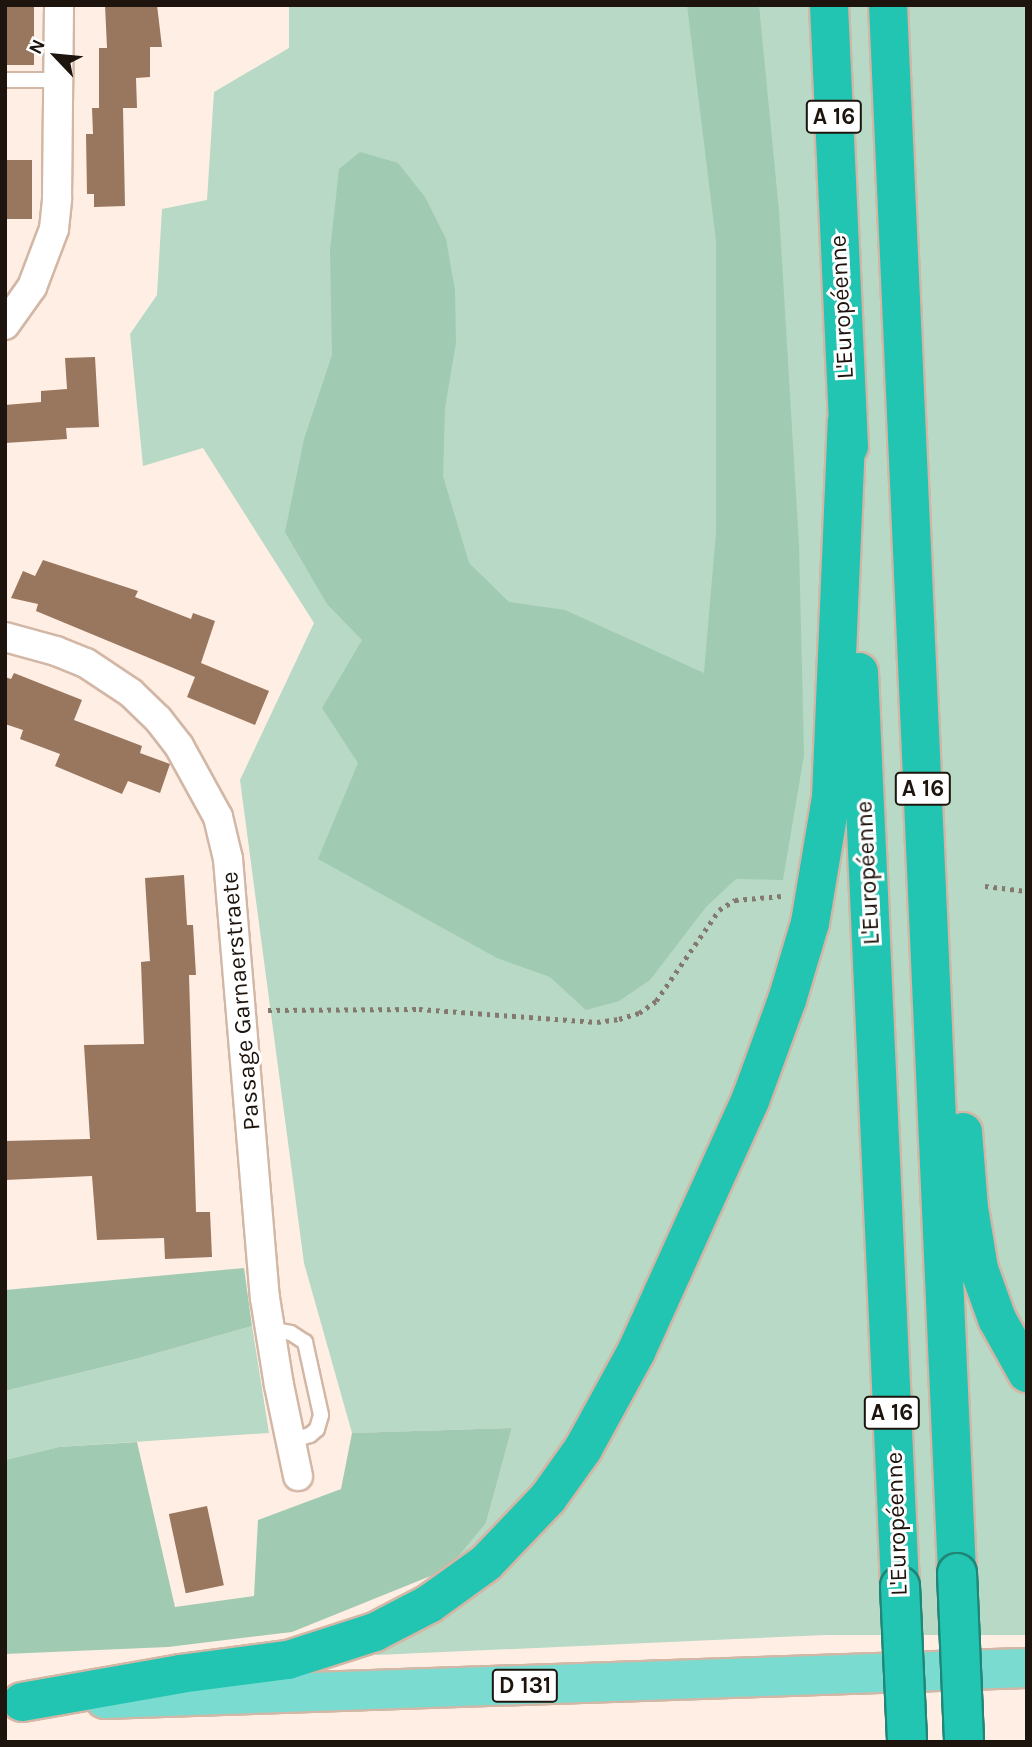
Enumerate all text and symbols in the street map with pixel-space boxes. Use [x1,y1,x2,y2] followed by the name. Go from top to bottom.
[21,21,91,91] north arrow
[24,36,50,58] text: N
[804,98,864,136] road number: A 16
[824,234,860,380] street label: L'Européenne
[893,769,953,808] road number: A 16
[850,800,886,946] street label: L'Européenne
[215,870,267,1132] street label: Passage Garnaerstraete
[862,1394,922,1432] road number: A 16
[880,1451,914,1597] street label: L'Européenne
[492,1666,558,1706] road number: D 131

